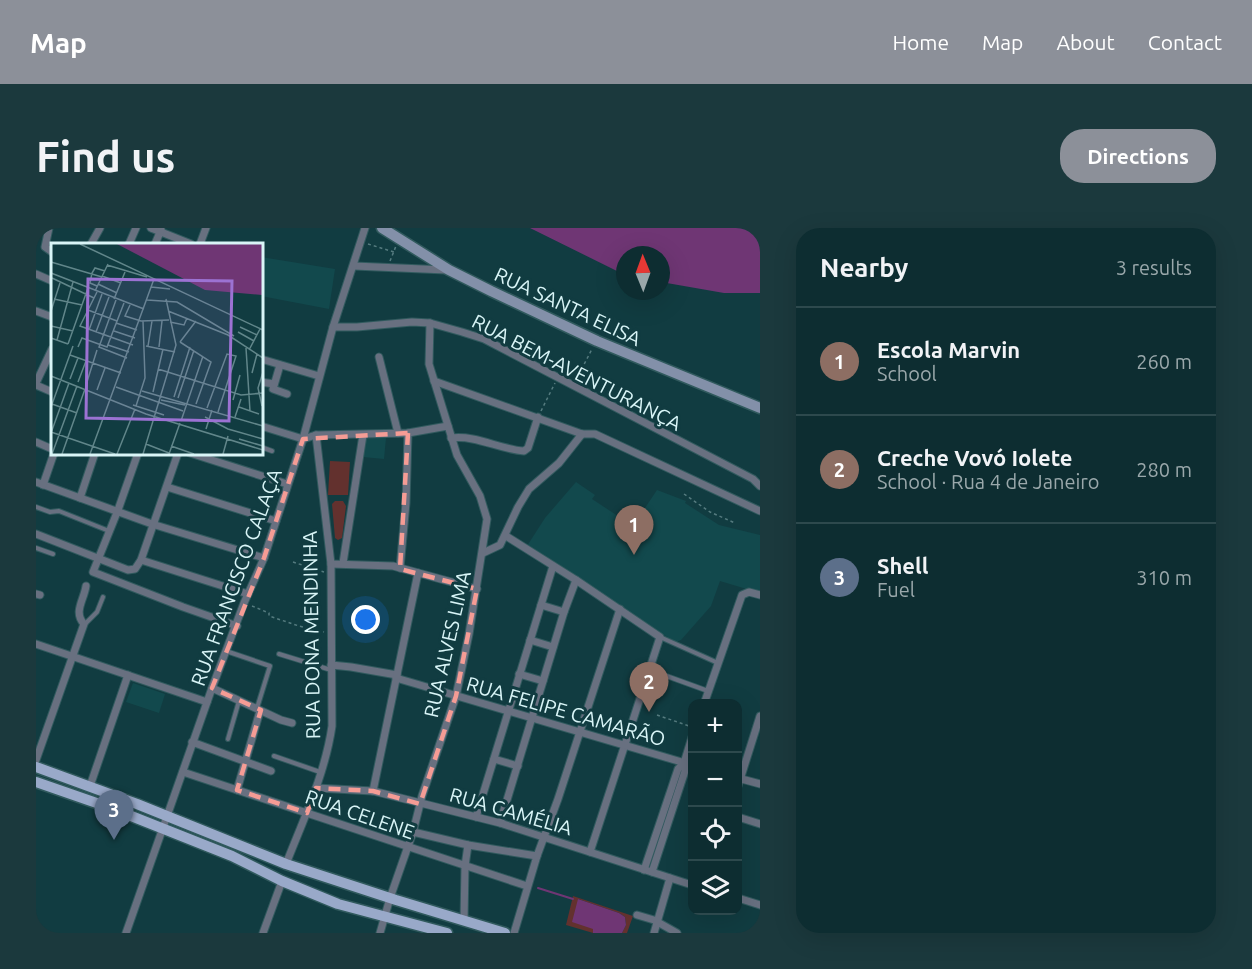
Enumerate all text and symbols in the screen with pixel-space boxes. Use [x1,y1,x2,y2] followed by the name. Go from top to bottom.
[30,27,87,58] text: Map
[892,30,949,54] text: Home
[982,30,1023,54] text: Map
[1056,30,1115,54] text: About
[1148,30,1222,54] text: Contact
[1060,129,1216,183] button: Directions
[36,133,175,180] text: Find us
[51,243,262,454] inset map
[616,246,670,300] north arrow
[820,253,908,282] text: Nearby
[1116,256,1192,279] text: 3 results
[491,262,645,350] street label: RUA SANTA ELISA
[469,309,685,435] street label: RUA BEM-AVENTURANÇA
[877,337,1020,362] text: Escola Marvin
[834,350,845,373] text: 1
[1136,350,1192,373] text: 260 m
[877,362,937,385] text: School
[877,445,1072,470] text: Creche Vovó Iolete
[834,458,845,481] text: 2
[1136,458,1192,481] text: 280 m
[186,465,286,689] street label: RUA FRANCISCO CALAÇA
[877,470,1100,493] text: School · Rua 4 de Janeiro
[614,506,654,555] pin: 1
[298,531,324,739] street label: RUA DONA MENDINHA
[877,553,928,578] text: Shell
[834,566,845,589] text: 3
[1136,566,1192,589] text: 310 m
[419,568,475,720] street label: RUA ALVES LIMA
[877,578,915,601] text: Fuel
[351,605,380,634] your location
[630,662,668,712] pin: 2
[464,672,668,750] street label: RUA FELIPE CAMARÃO
[688,699,742,915] map controls
[688,699,742,753] button: +
[688,753,742,807] button: −
[447,783,575,839] street label: RUA CAMÉLIA
[302,785,418,843] street label: RUA CELENE
[94,790,134,840] pin: 3
[688,807,742,861] button: locate
[688,861,742,915] button: layers

